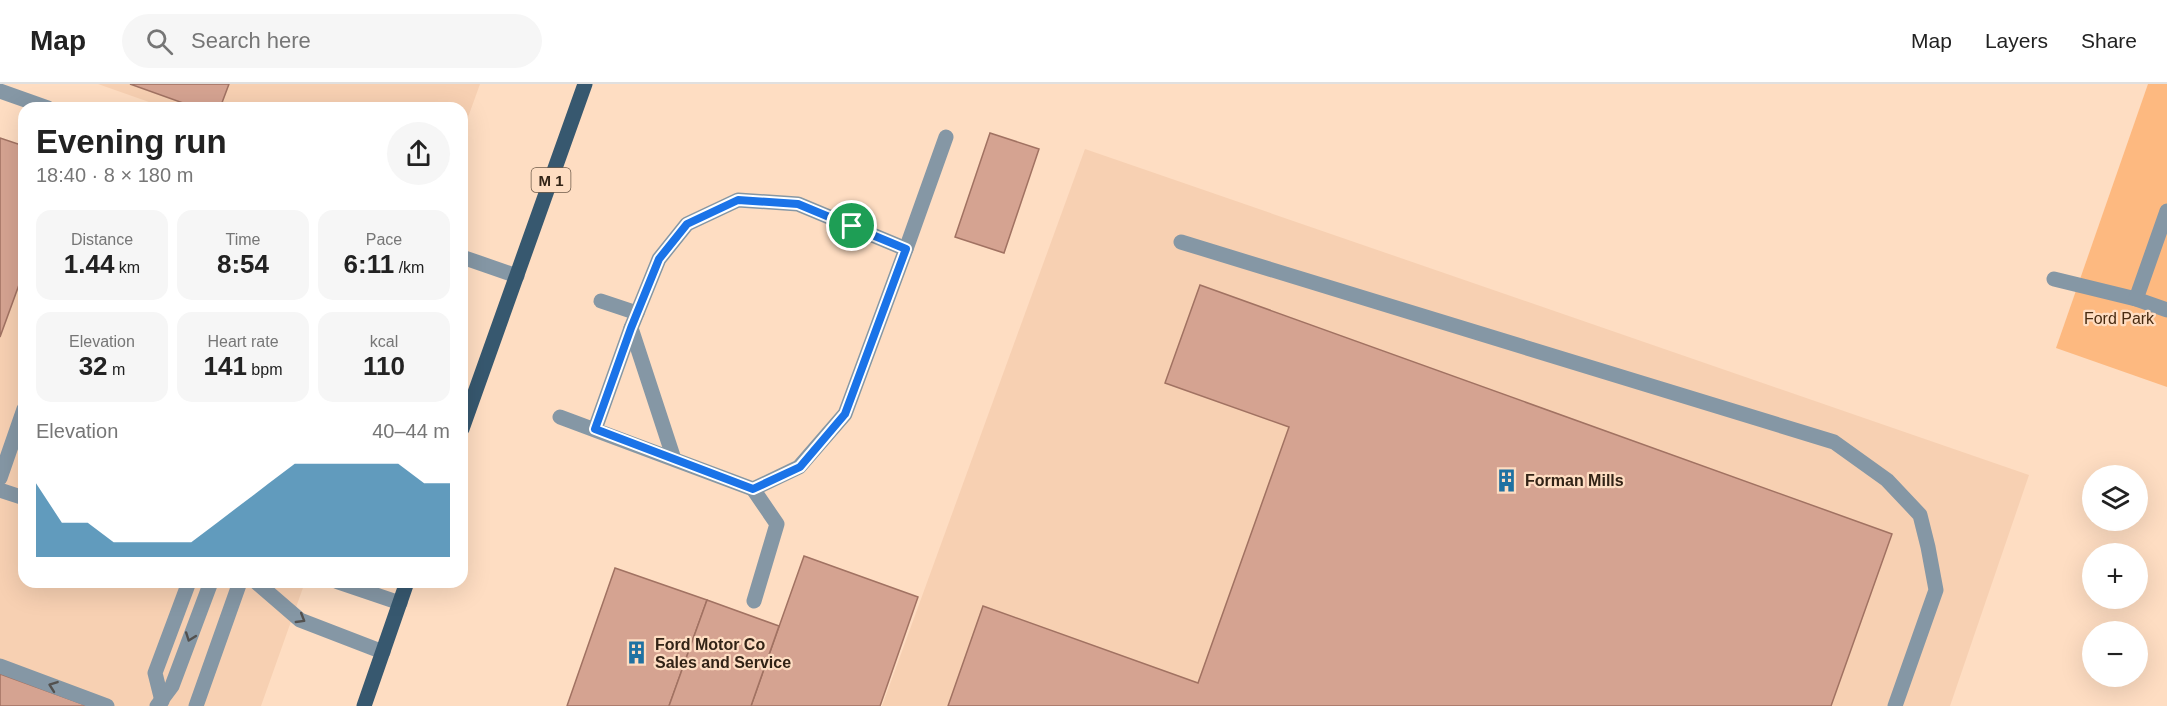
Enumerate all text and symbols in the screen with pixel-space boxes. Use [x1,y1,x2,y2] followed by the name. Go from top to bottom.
[122,14,542,68] search box
[30,25,86,56] text: Map
[143,25,176,58] icon: search
[191,28,311,53] text: Search here
[1911,29,1952,52] text: Map
[1985,29,2048,52] text: Layers
[2081,29,2137,52] text: Share
[387,122,450,185] button: share
[36,123,227,160] text: Evening run
[36,164,193,186] text: 18:40 · 8 × 180 m
[532,168,570,192] road number: M 1
[826,200,877,251] pin
[835,209,868,242] icon: arrive
[71,231,133,248] text: Distance
[226,231,260,248] text: Time
[366,231,402,248] text: Pace
[64,249,114,279] text: 1.44
[217,249,269,279] text: 8:54
[344,249,394,279] text: 6:11
[114,259,140,276] text: km
[394,259,424,276] text: /km
[2084,310,2155,327] park label: Ford Park
[69,333,135,350] text: Elevation
[207,333,279,350] text: Heart rate
[370,333,398,350] text: kcal
[79,351,108,381] text: 32
[204,351,247,381] text: 141
[363,351,405,381] text: 110
[108,361,125,378] text: m
[247,361,282,378] text: bpm
[36,420,118,442] text: Elevation
[372,420,450,442] text: 40–44 m
[2082,465,2148,687] map controls
[2082,465,2148,531] button: layers
[1494,467,1520,493] building icon: Forman Mills
[1525,472,1624,489] place label: Forman Mills
[2082,543,2148,609] button: +
[295,611,305,623] one-way arrow
[2082,621,2148,687] button: −
[185,631,198,642] one-way arrow
[655,636,791,671] place label: Ford Motor Co Sales and Service
[624,640,650,666] building icon: Ford Motor Co Sales and Service
[49,681,60,693] one-way arrow

